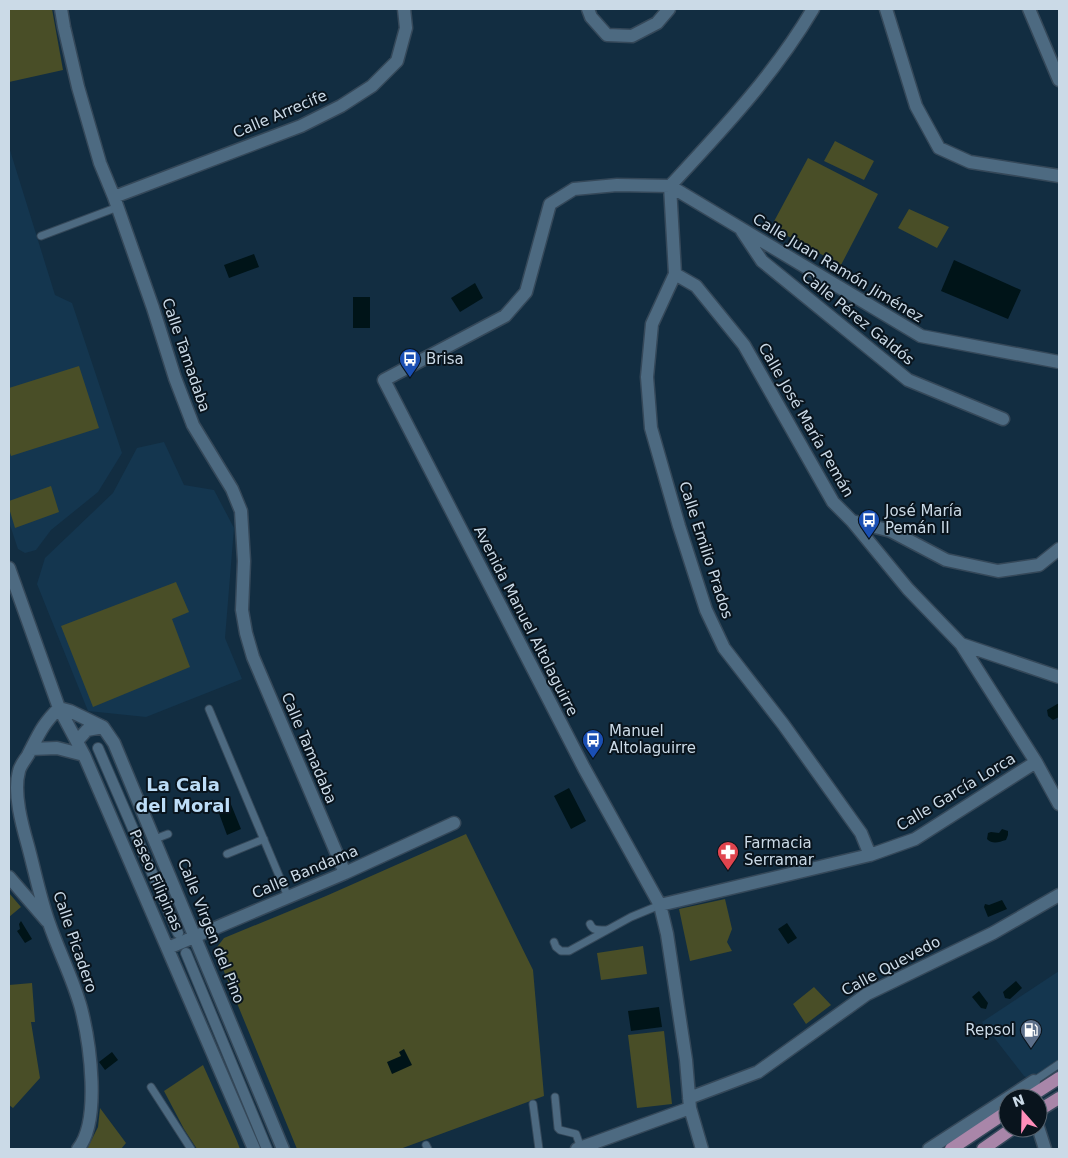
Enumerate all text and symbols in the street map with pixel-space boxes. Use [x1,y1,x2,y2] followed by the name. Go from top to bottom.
[230,86,330,142] street label: Calle Arrecife
[749,210,927,326] street label: Calle Juan Ramón Jiménez
[798,267,918,369] street label: Calle Pérez Galdós
[158,296,214,414] street label: Calle Tamadaba
[754,340,858,500] street label: Calle José María Pemán
[398,347,422,378] bus stop icon: Brisa
[426,350,464,368] place label: Brisa
[675,479,737,621] street label: Calle Emilio Prados
[884,502,962,537] place label: José María Pemán II
[857,508,881,539] bus stop icon: José María Pemán II
[470,523,582,719] street label: Avenida Manuel Altolaguirre
[277,690,341,806] street label: Calle Tamadaba
[609,722,696,757] place label: Manuel Altolaguirre
[581,728,605,759] bus stop icon: Manuel Altolaguirre
[893,749,1019,835] street label: Calle García Lorca
[135,774,231,816] district label: La Cala del Moral
[126,827,186,934] street label: Paseo Filipinas
[744,834,815,869] place label: Farmacia Serramar
[716,840,740,871] pharmacy icon: Farmacia Serramar
[249,842,361,902] street label: Calle Bandama
[174,856,248,1006] street label: Calle Virgen del Pino
[49,889,101,995] street label: Calle Picadero
[839,932,943,1000] street label: Calle Quevedo
[1019,1018,1043,1049] fuel station icon: Repsol
[965,1021,1015,1039] place label: Repsol
[998,1088,1048,1138] north arrow
[1010,1091,1027,1110] text: N

